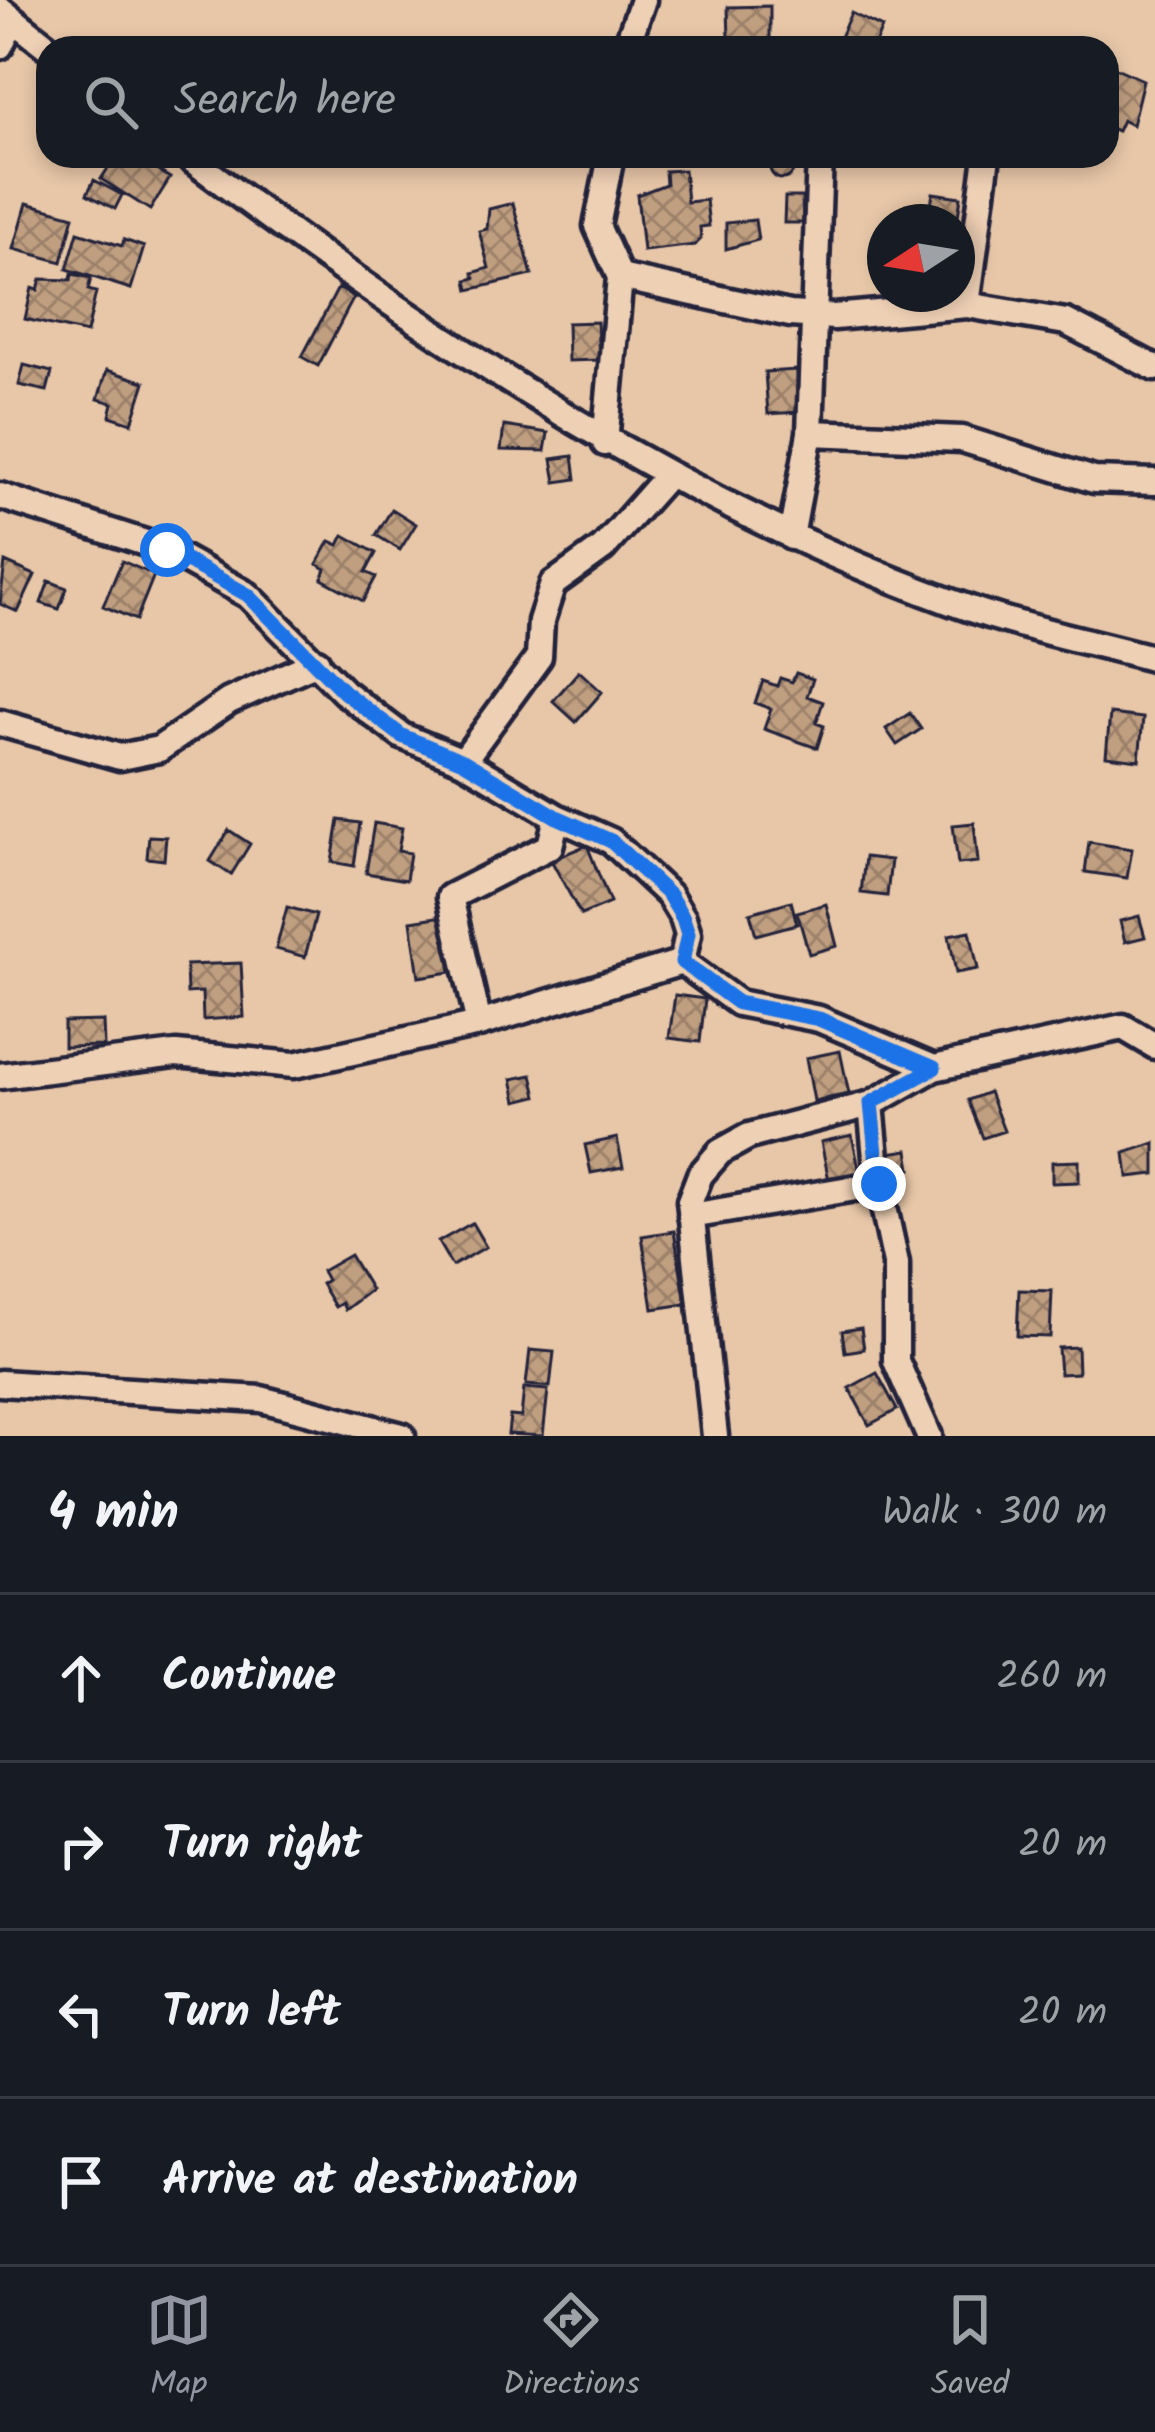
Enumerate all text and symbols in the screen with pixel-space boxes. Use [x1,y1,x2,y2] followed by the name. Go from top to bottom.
[36,36,1119,168] search box
[174,66,396,138] text: Search here
[78,69,144,135] icon: search
[867,204,975,312] north arrow
[140,523,194,577] route start
[852,1157,906,1211] route end
[48,1474,179,1555] text: 4 min
[882,1483,1107,1545] text: Walk · 300 m
[162,1642,336,1714] text: Continue
[48,1645,114,1711] icon: ahead
[996,1647,1107,1709] text: 260 m
[162,1810,362,1882] text: Turn right
[48,1813,114,1879] icon: right
[1018,1815,1107,1877] text: 20 m
[162,1978,341,2050] text: Turn left
[48,1981,114,2047] icon: left
[1018,1983,1107,2045] text: 20 m
[162,2146,578,2218] text: Arrive at destination
[48,2149,114,2215] icon: arrive
[146,2287,212,2412] tab: Map
[503,2287,640,2412] tab: Directions
[931,2287,1009,2412] tab: Saved

